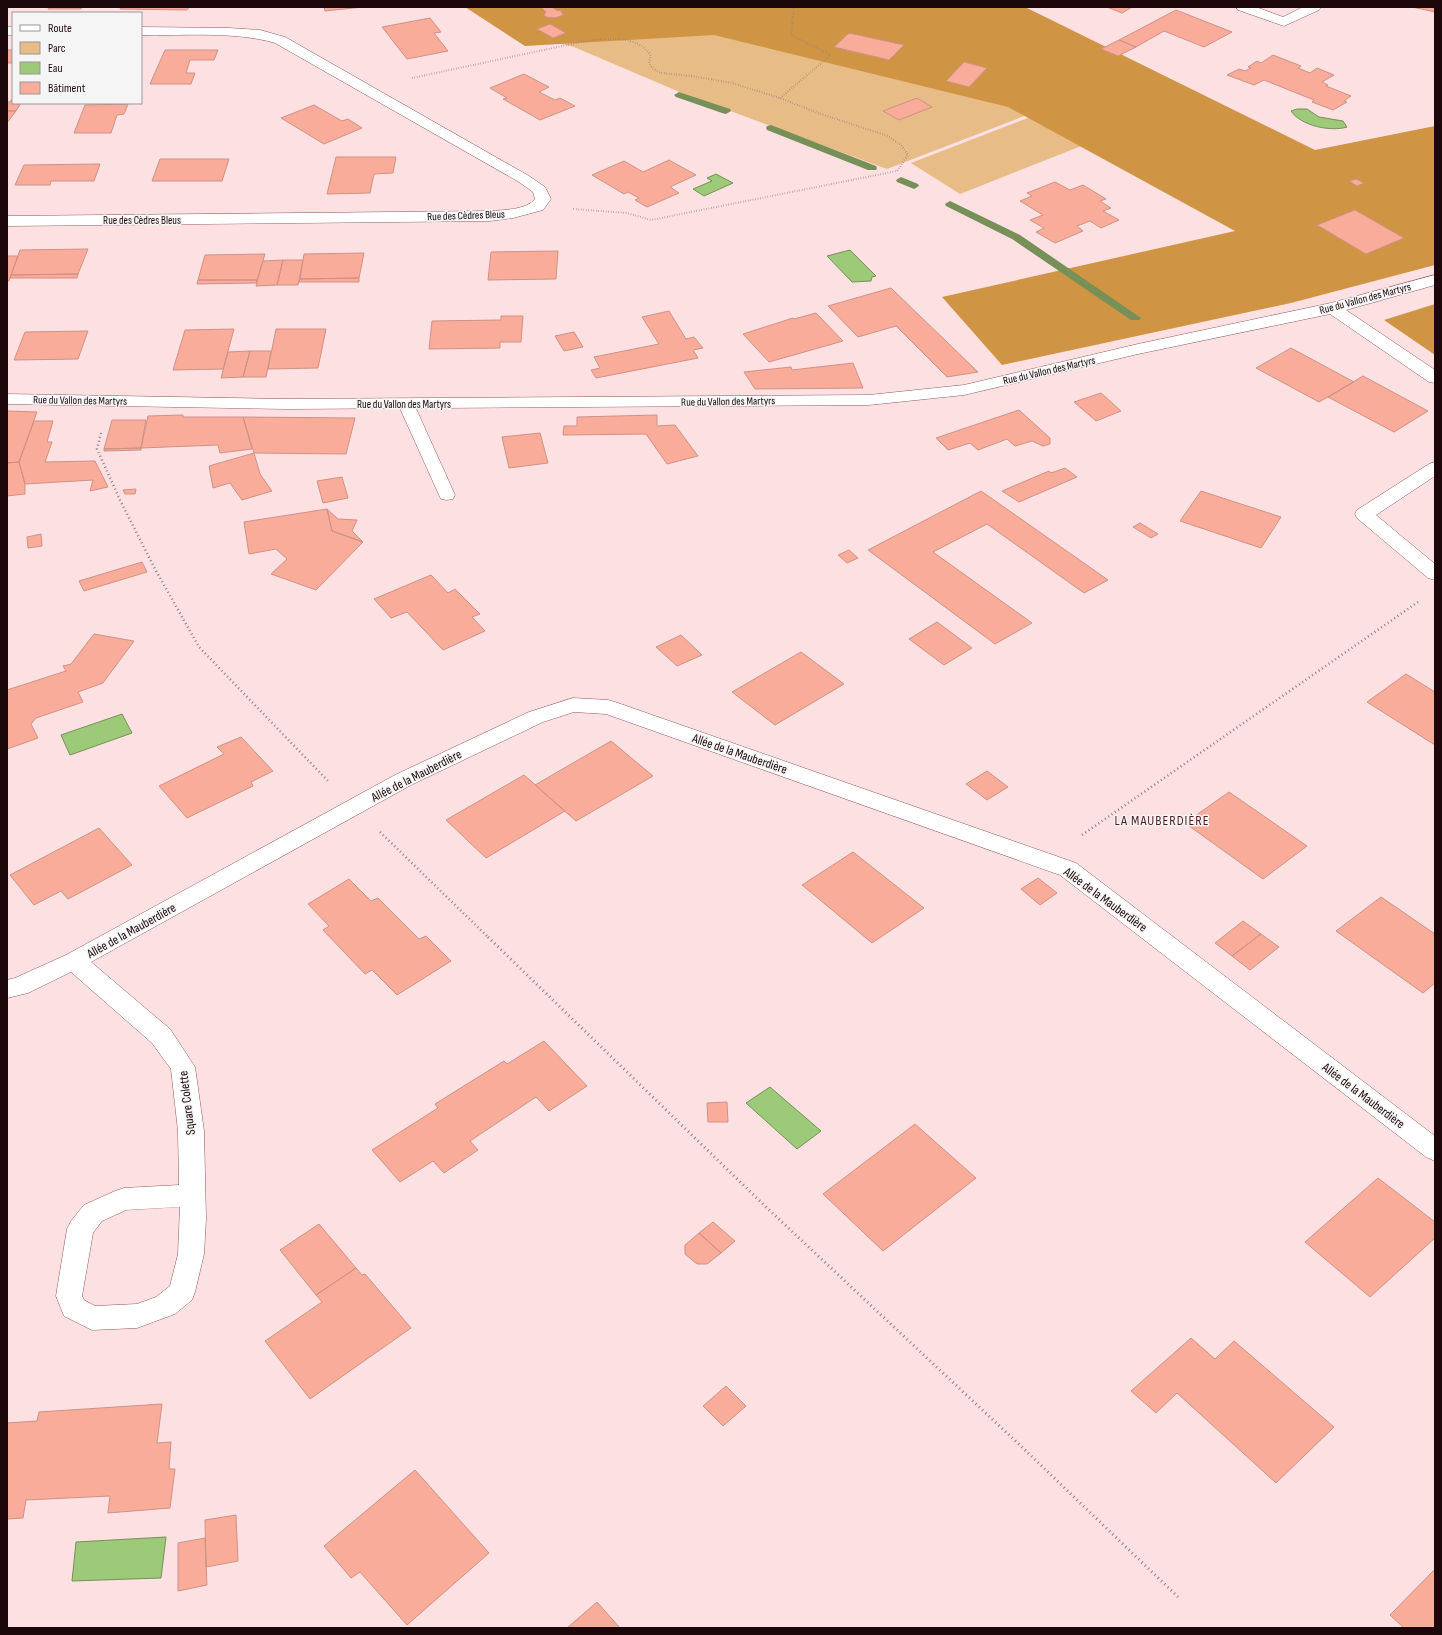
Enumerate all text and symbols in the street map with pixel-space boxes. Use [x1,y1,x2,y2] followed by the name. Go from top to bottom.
[12,12,142,104] legend
[48,21,72,36] text: Route
[48,41,66,56] text: Parc
[48,61,62,76] text: Eau
[48,81,86,96] text: Bâtiment
[427,208,505,223] street label: Rue des Cèdres Bleus
[103,214,181,227] street label: Rue des Cèdres Bleus
[1318,280,1412,317] street label: Rue du Vallon des Martyrs
[1002,354,1096,387] street label: Rue du Vallon des Martyrs
[33,393,127,408] street label: Rue du Vallon des Martyrs
[681,394,775,409] street label: Rue du Vallon des Martyrs
[357,398,451,411] street label: Rue du Vallon des Martyrs
[689,730,789,778] street label: Allée de la Mauberdière
[368,746,464,806] street label: Allée de la Mauberdière
[1115,812,1209,829] district label: LA MAUBERDIÈRE
[1060,864,1150,936] street label: Allée de la Mauberdière
[83,900,179,962] street label: Allée de la Mauberdière
[1318,1059,1408,1132] street label: Allée de la Mauberdière
[175,1070,199,1136] street label: Square Colette

